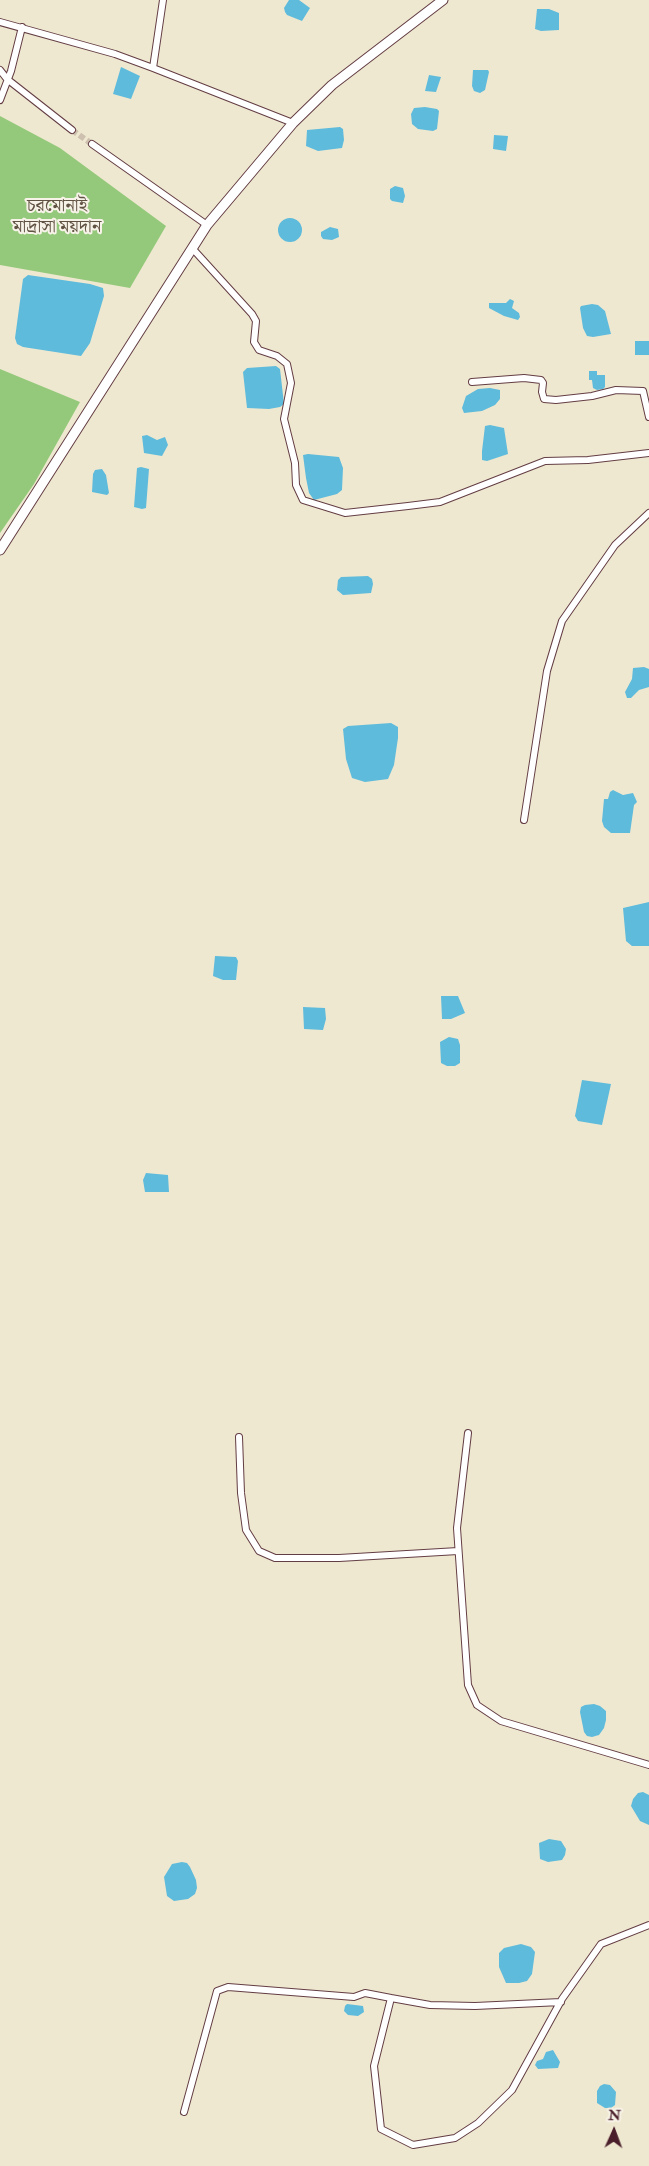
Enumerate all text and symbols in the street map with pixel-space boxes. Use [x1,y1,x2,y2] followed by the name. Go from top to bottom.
[13,196,101,238] park label: চরমোনাই মাদ্রাসা ময়দান
[589,2106,639,2156] north arrow
[608,2107,621,2124] text: N

